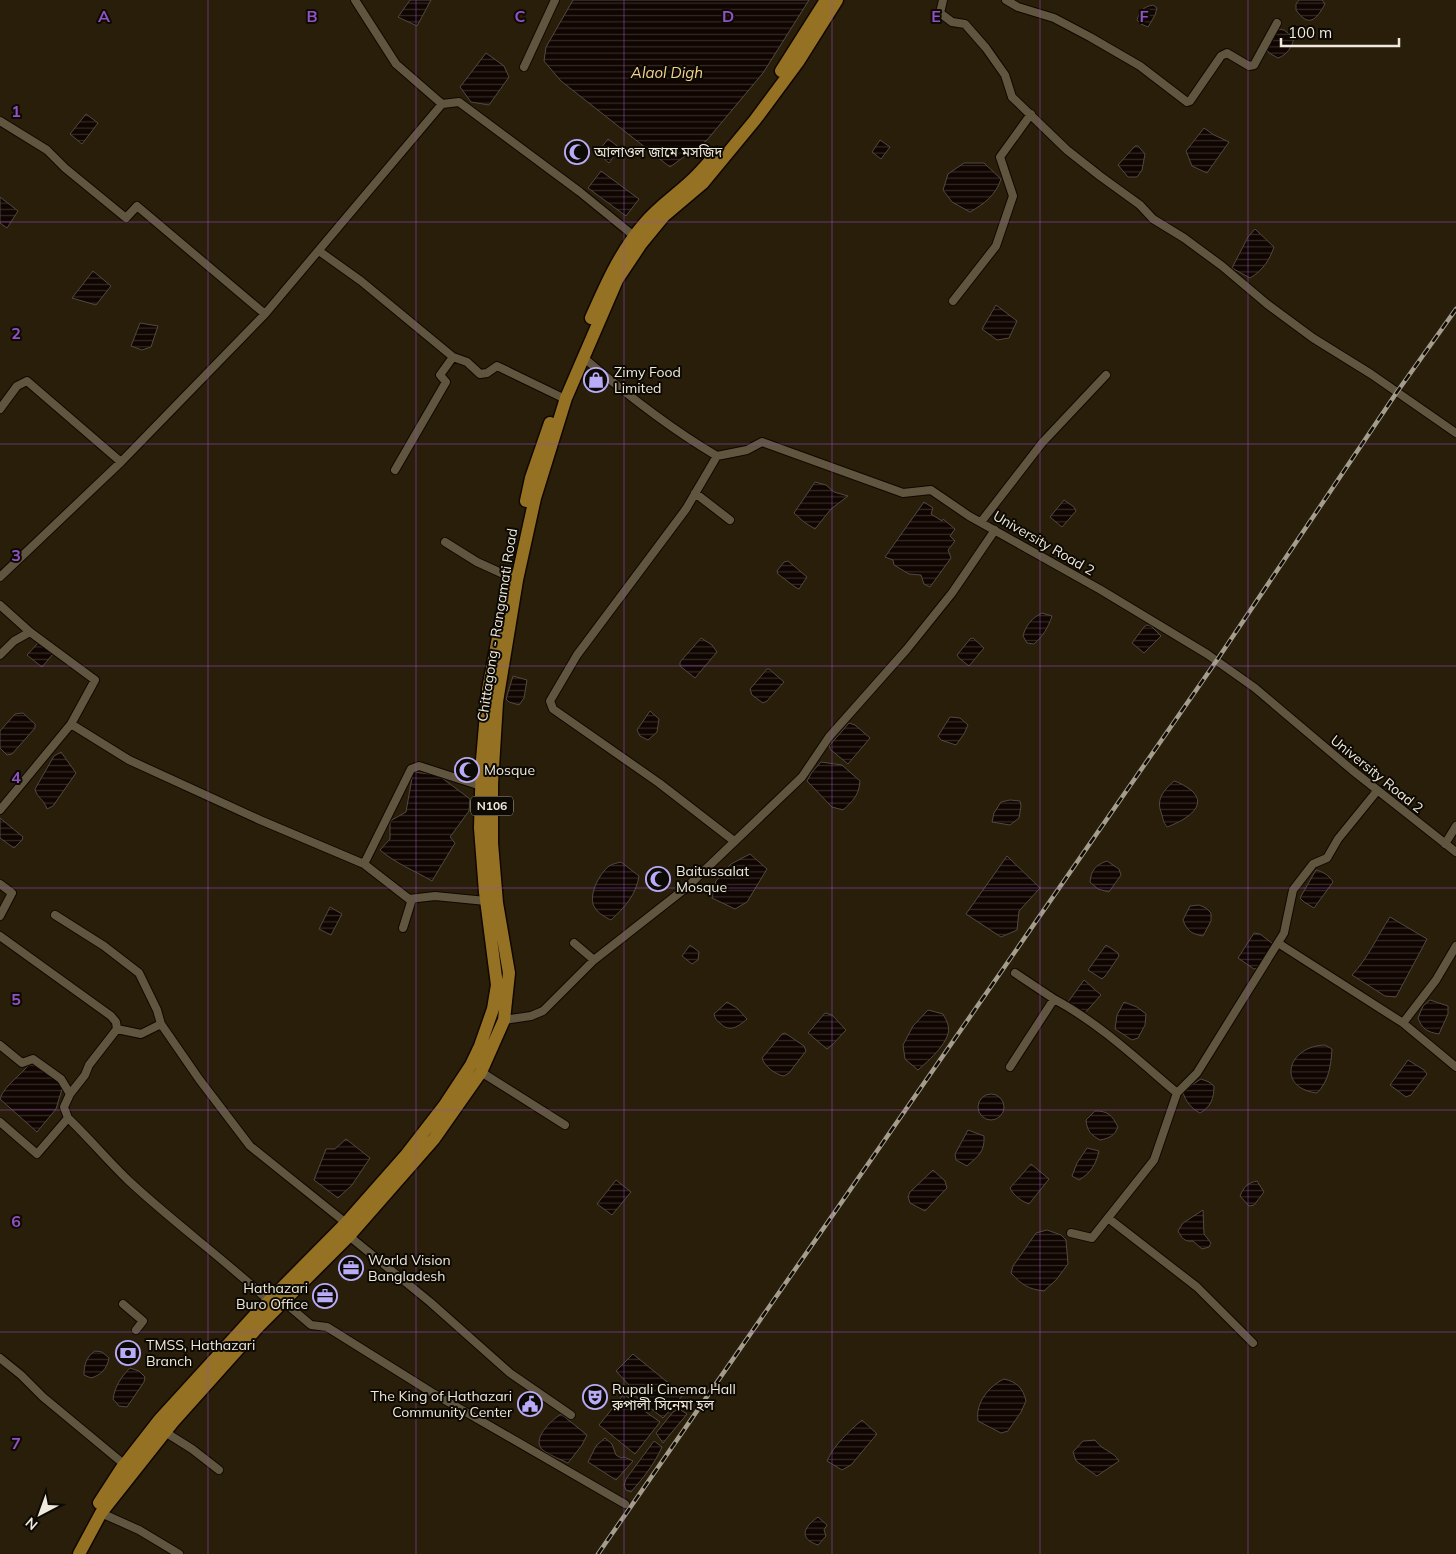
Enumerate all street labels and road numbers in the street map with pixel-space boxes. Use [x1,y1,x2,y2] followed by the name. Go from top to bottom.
[990,507,1098,579] street label: University Road 2
[473,527,521,723] street label: Chittagong - Rangamati Road
[1327,731,1427,817] street label: University Road 2
[471,796,513,816] road number: N106

